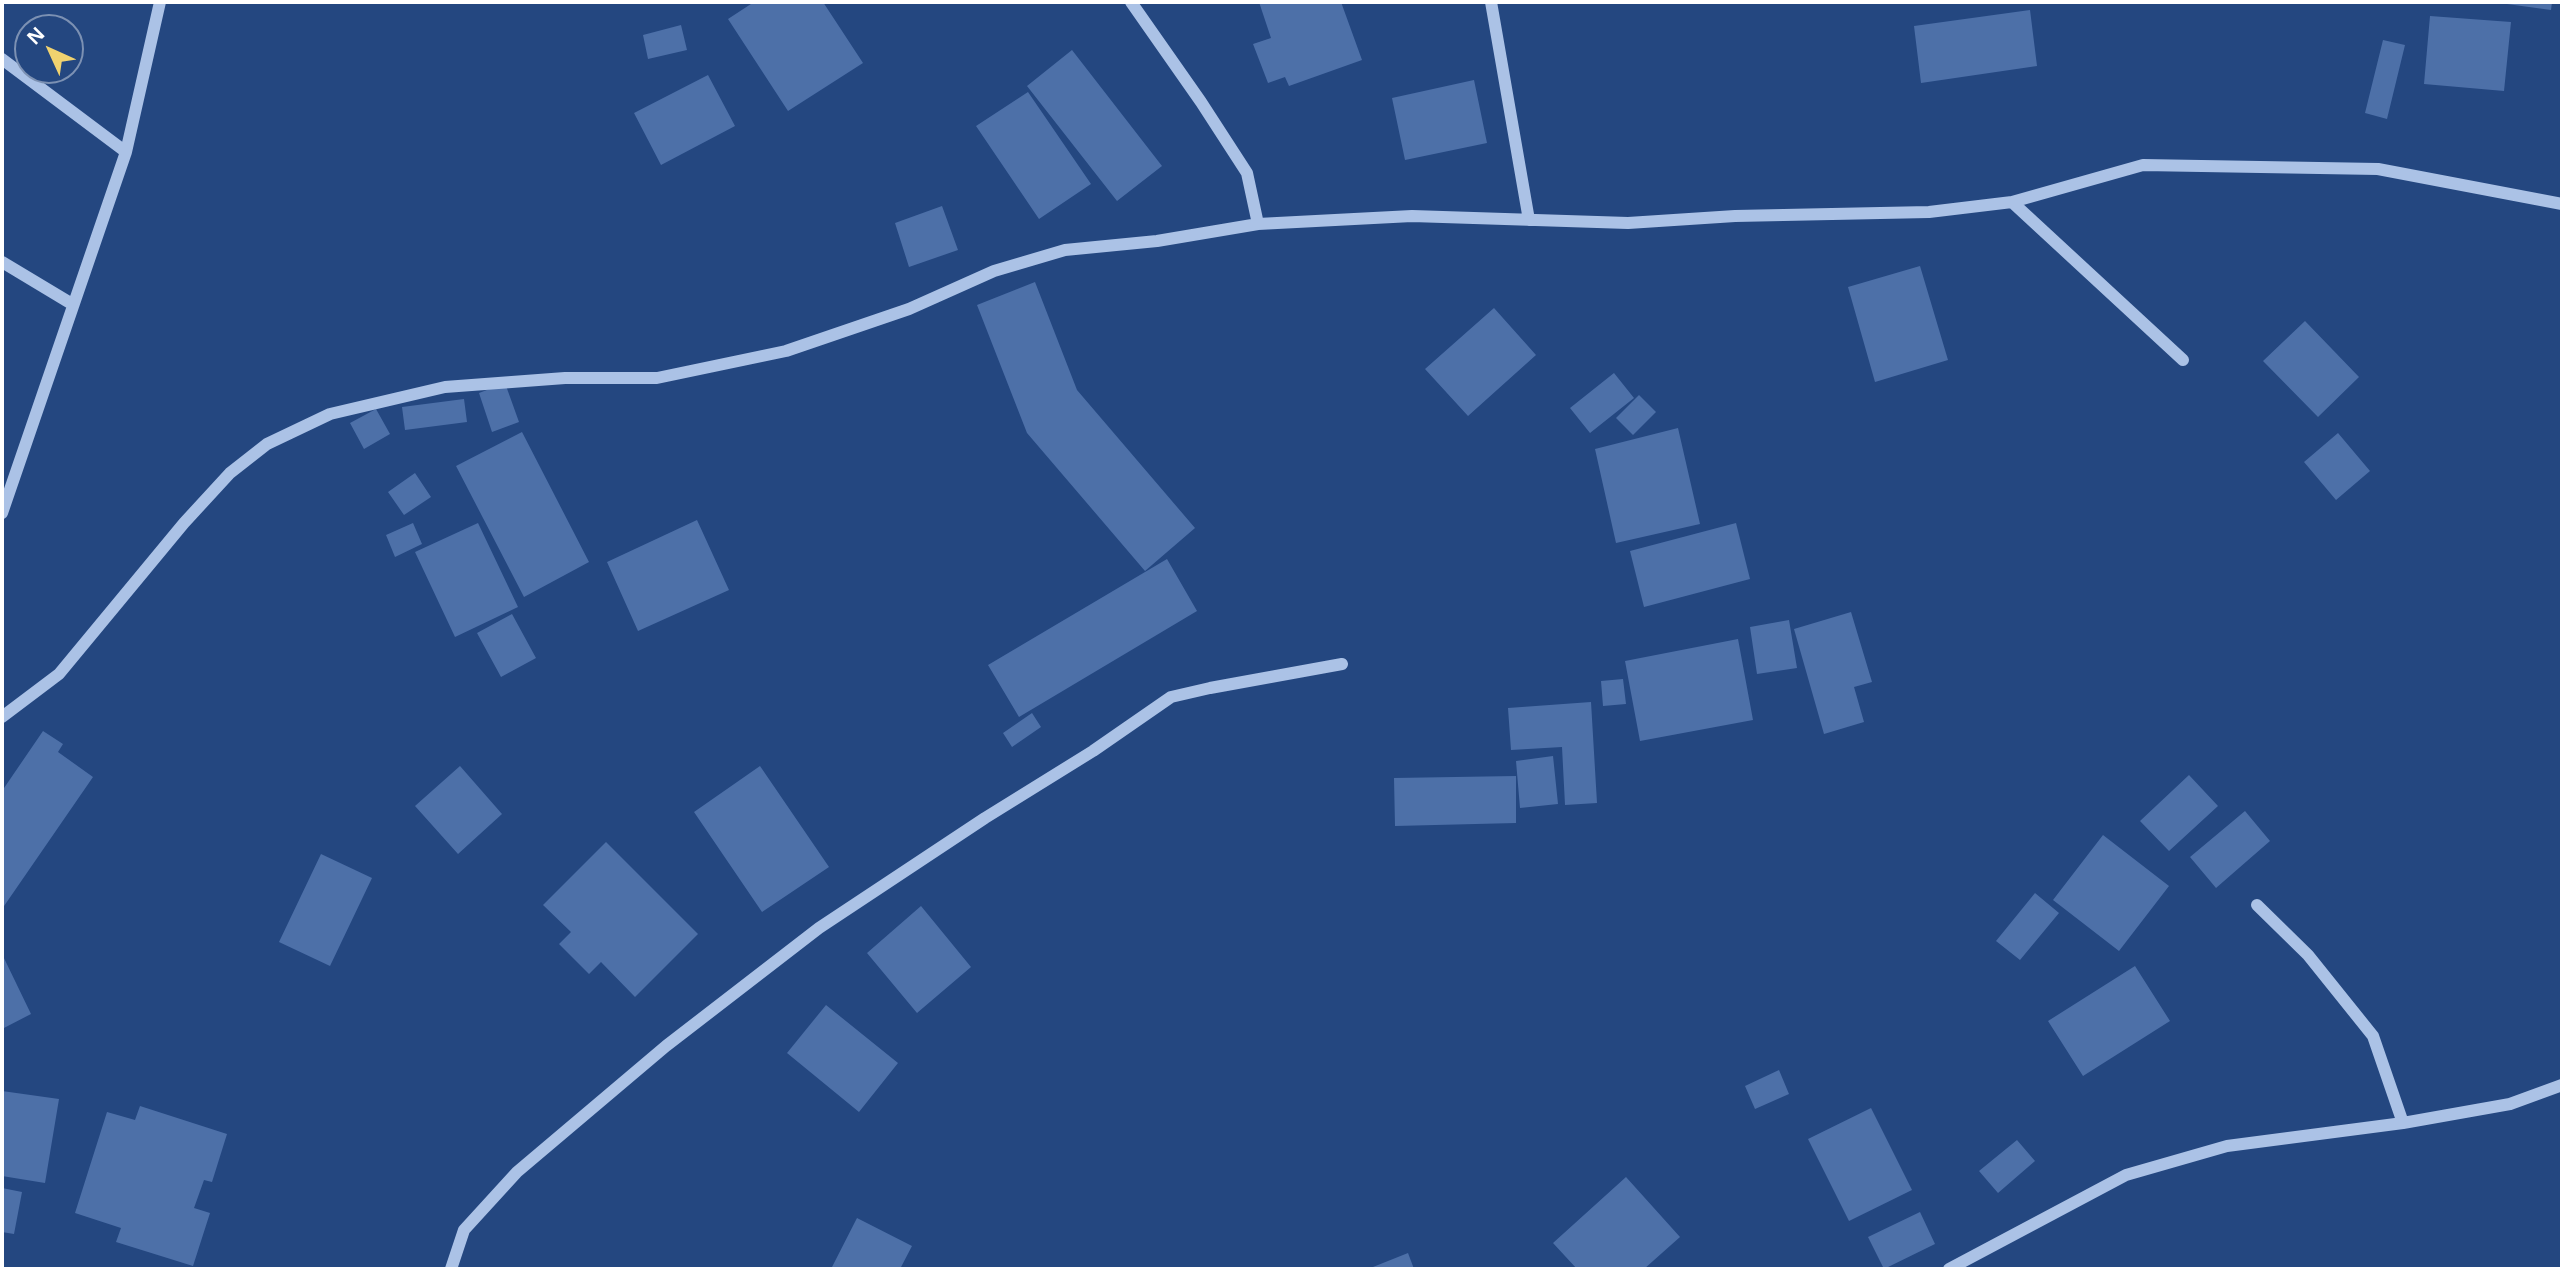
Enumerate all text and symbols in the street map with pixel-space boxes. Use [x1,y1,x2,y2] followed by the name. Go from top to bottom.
[14,14,84,84] north arrow
[21,21,50,50] text: N

